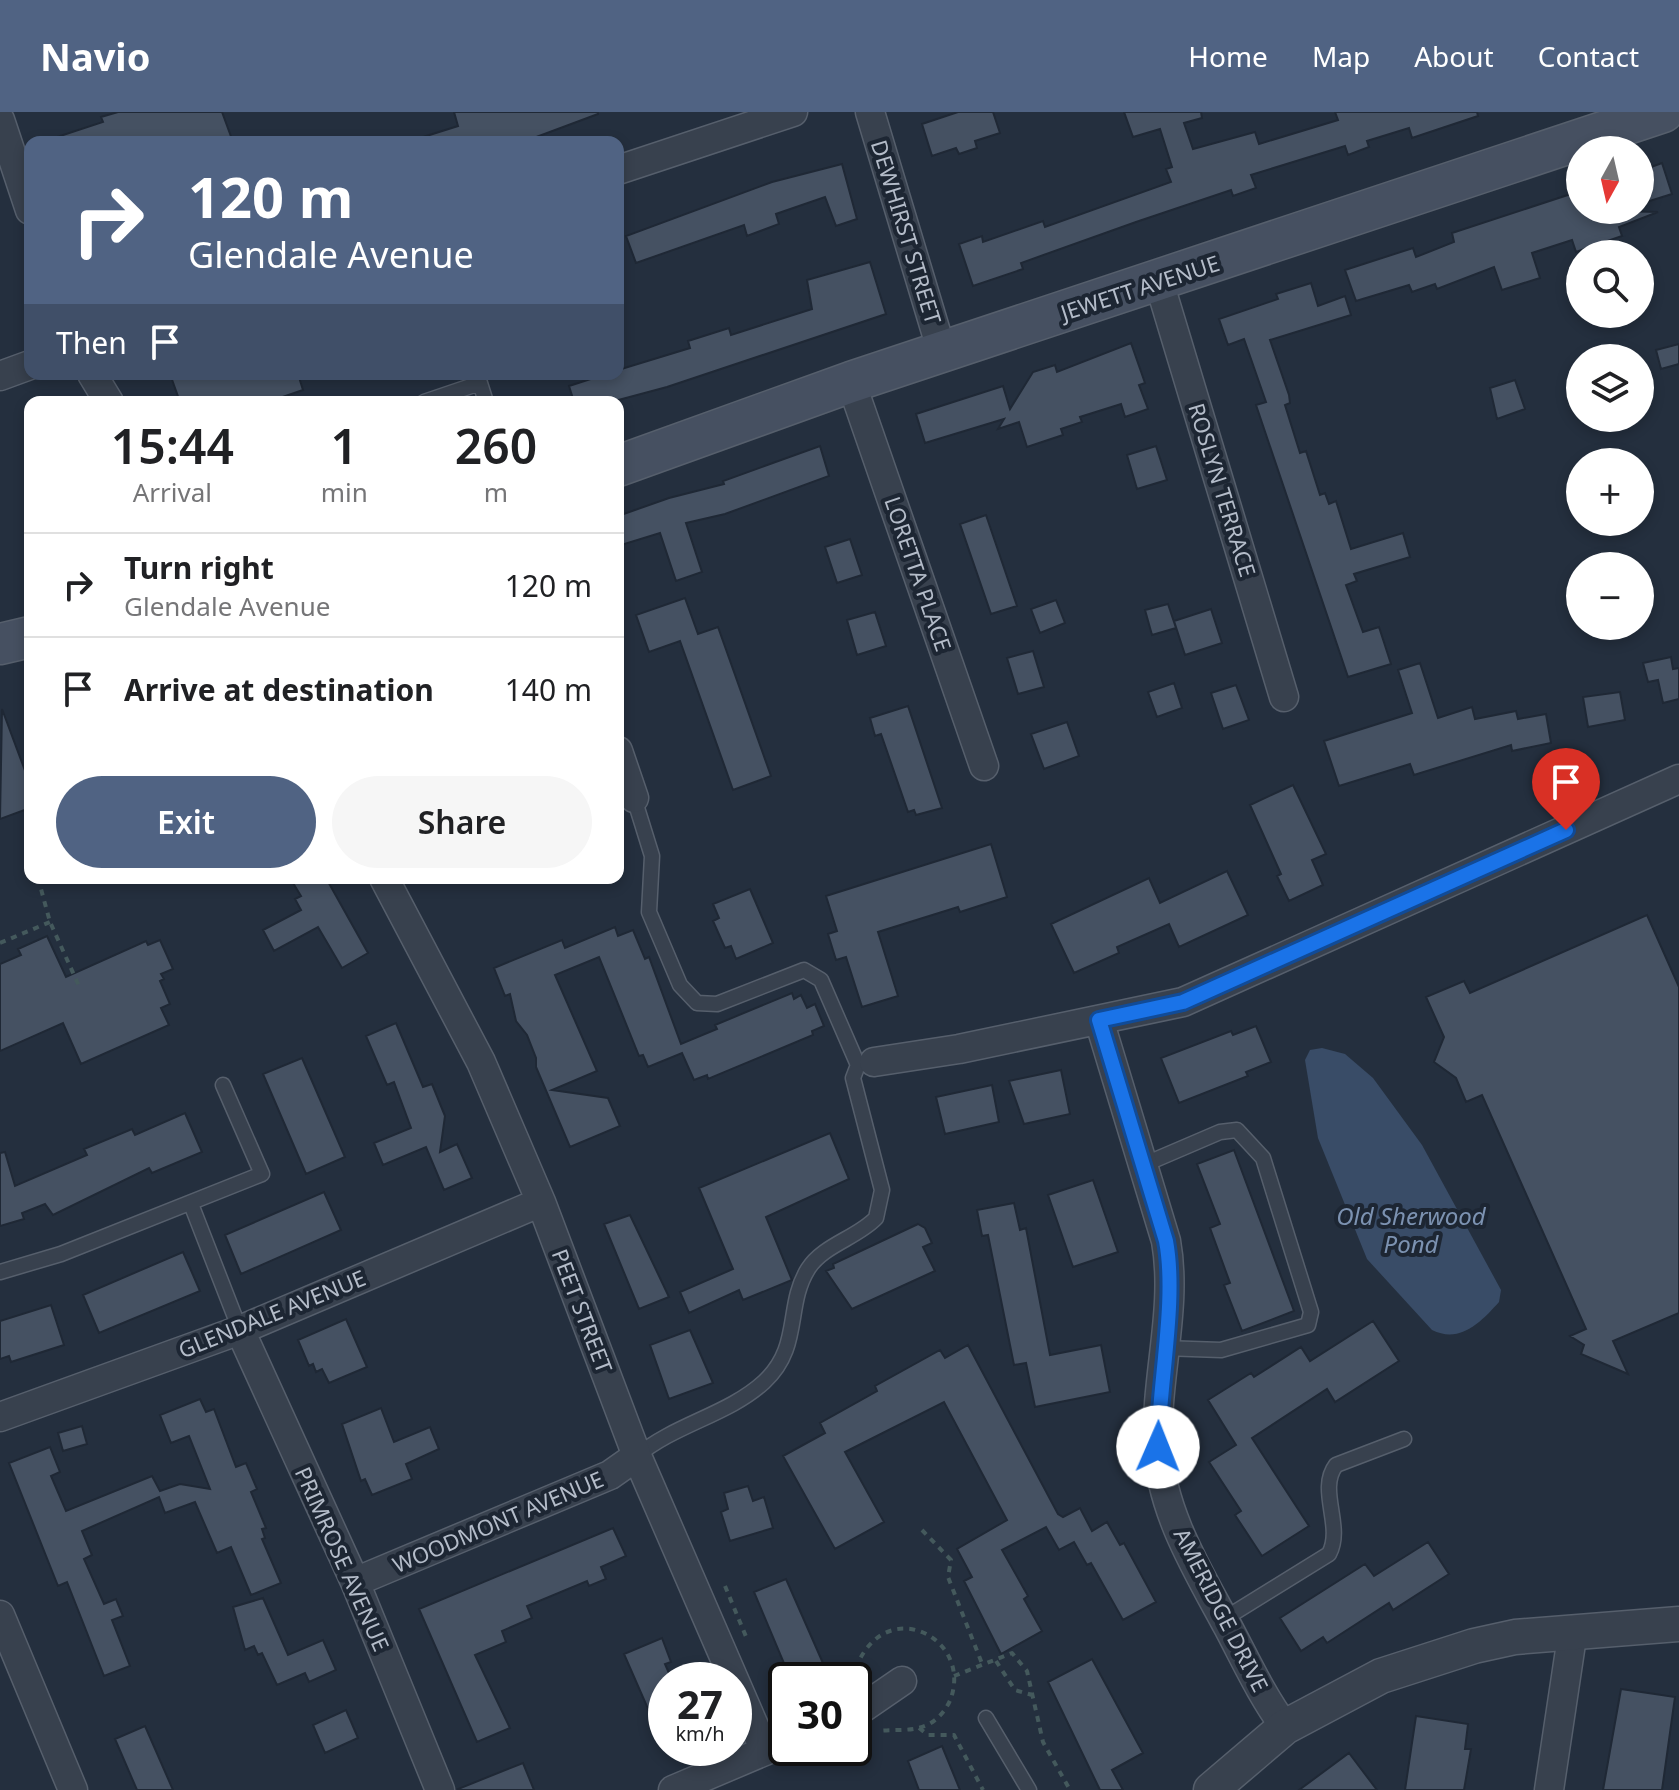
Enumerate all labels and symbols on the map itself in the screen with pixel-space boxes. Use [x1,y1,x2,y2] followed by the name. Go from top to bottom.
[865,136,949,327] street label: DEWHIRST STREET
[1566,136,1654,224] north arrow
[1055,247,1223,327] street label: JEWETT AVENUE
[1182,399,1264,580] street label: ROSLYN TERRACE
[878,492,959,655] street label: LORETTA PLACE
[1532,748,1600,830] pin
[1336,1199,1487,1260] water label: Old Sherwood Pond
[546,1244,620,1377] street label: PEET STREET
[174,1262,370,1364] street label: GLENDALE AVENUE
[1116,1405,1200,1489] position arrow
[289,1462,397,1656] street label: PRIMROSE AVENUE
[388,1463,608,1579] street label: WOODMONT AVENUE
[1168,1523,1276,1697] street label: AMERIDGE DRIVE
[768,1662,872,1766] speed limit sign: 30

